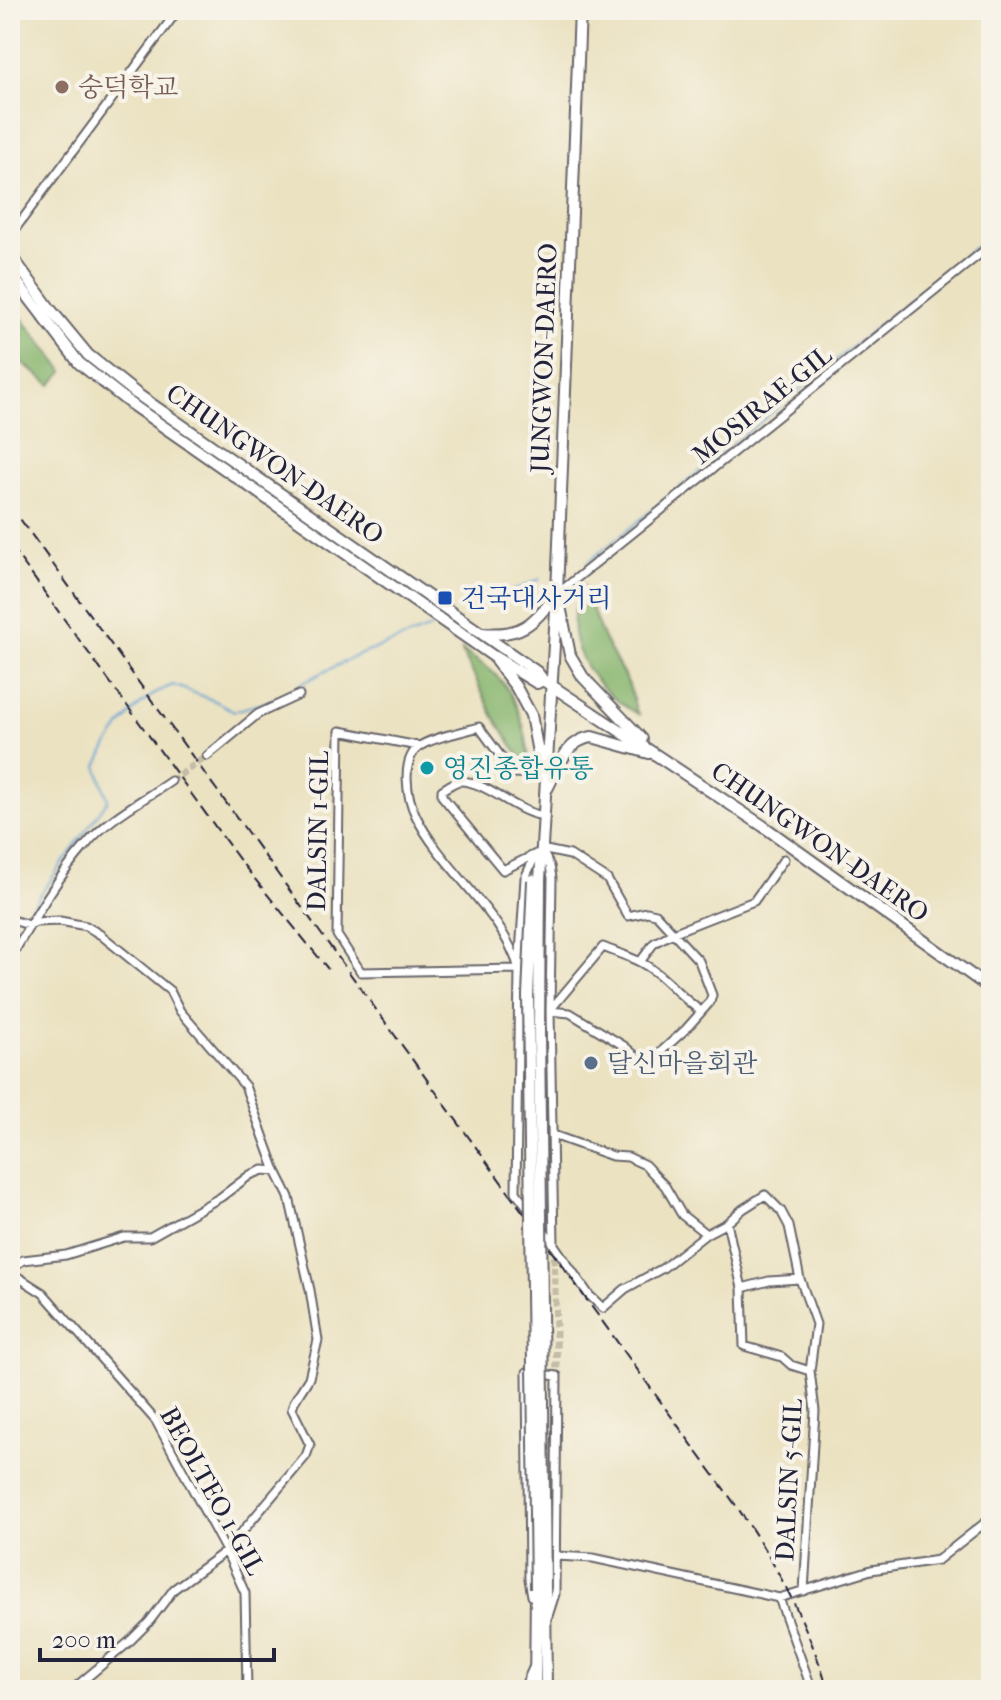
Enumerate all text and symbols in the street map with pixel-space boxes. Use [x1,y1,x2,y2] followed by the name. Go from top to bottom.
[78,72,178,103] place label: 숭덕학교
[53,78,71,96] marker: 숭덕학교
[524,243,564,475] street label: JUNGWON-DAERO
[686,339,838,471] street label: MOSIRAE-GIL
[160,377,390,551] street label: CHUNGWON-DAERO
[461,583,612,614] place label: 건국대사거리
[436,589,454,607] marker: 건국대사거리
[301,750,335,912] street label: DALSIN 1-GIL
[443,753,594,784] place label: 영진종합유통
[705,755,935,929] street label: CHUNGWON-DAERO
[418,759,436,777] marker: 영진종합유통
[607,1048,758,1079] place label: 달신마을회관
[582,1054,600,1072] marker: 달신마을회관
[769,1398,809,1562] street label: DALSIN 5-GIL
[153,1402,271,1581] street label: BEOLTEO 1-GIL
[40,1612,274,1662] scale bar
[52,1626,116,1654] text: 200 m

